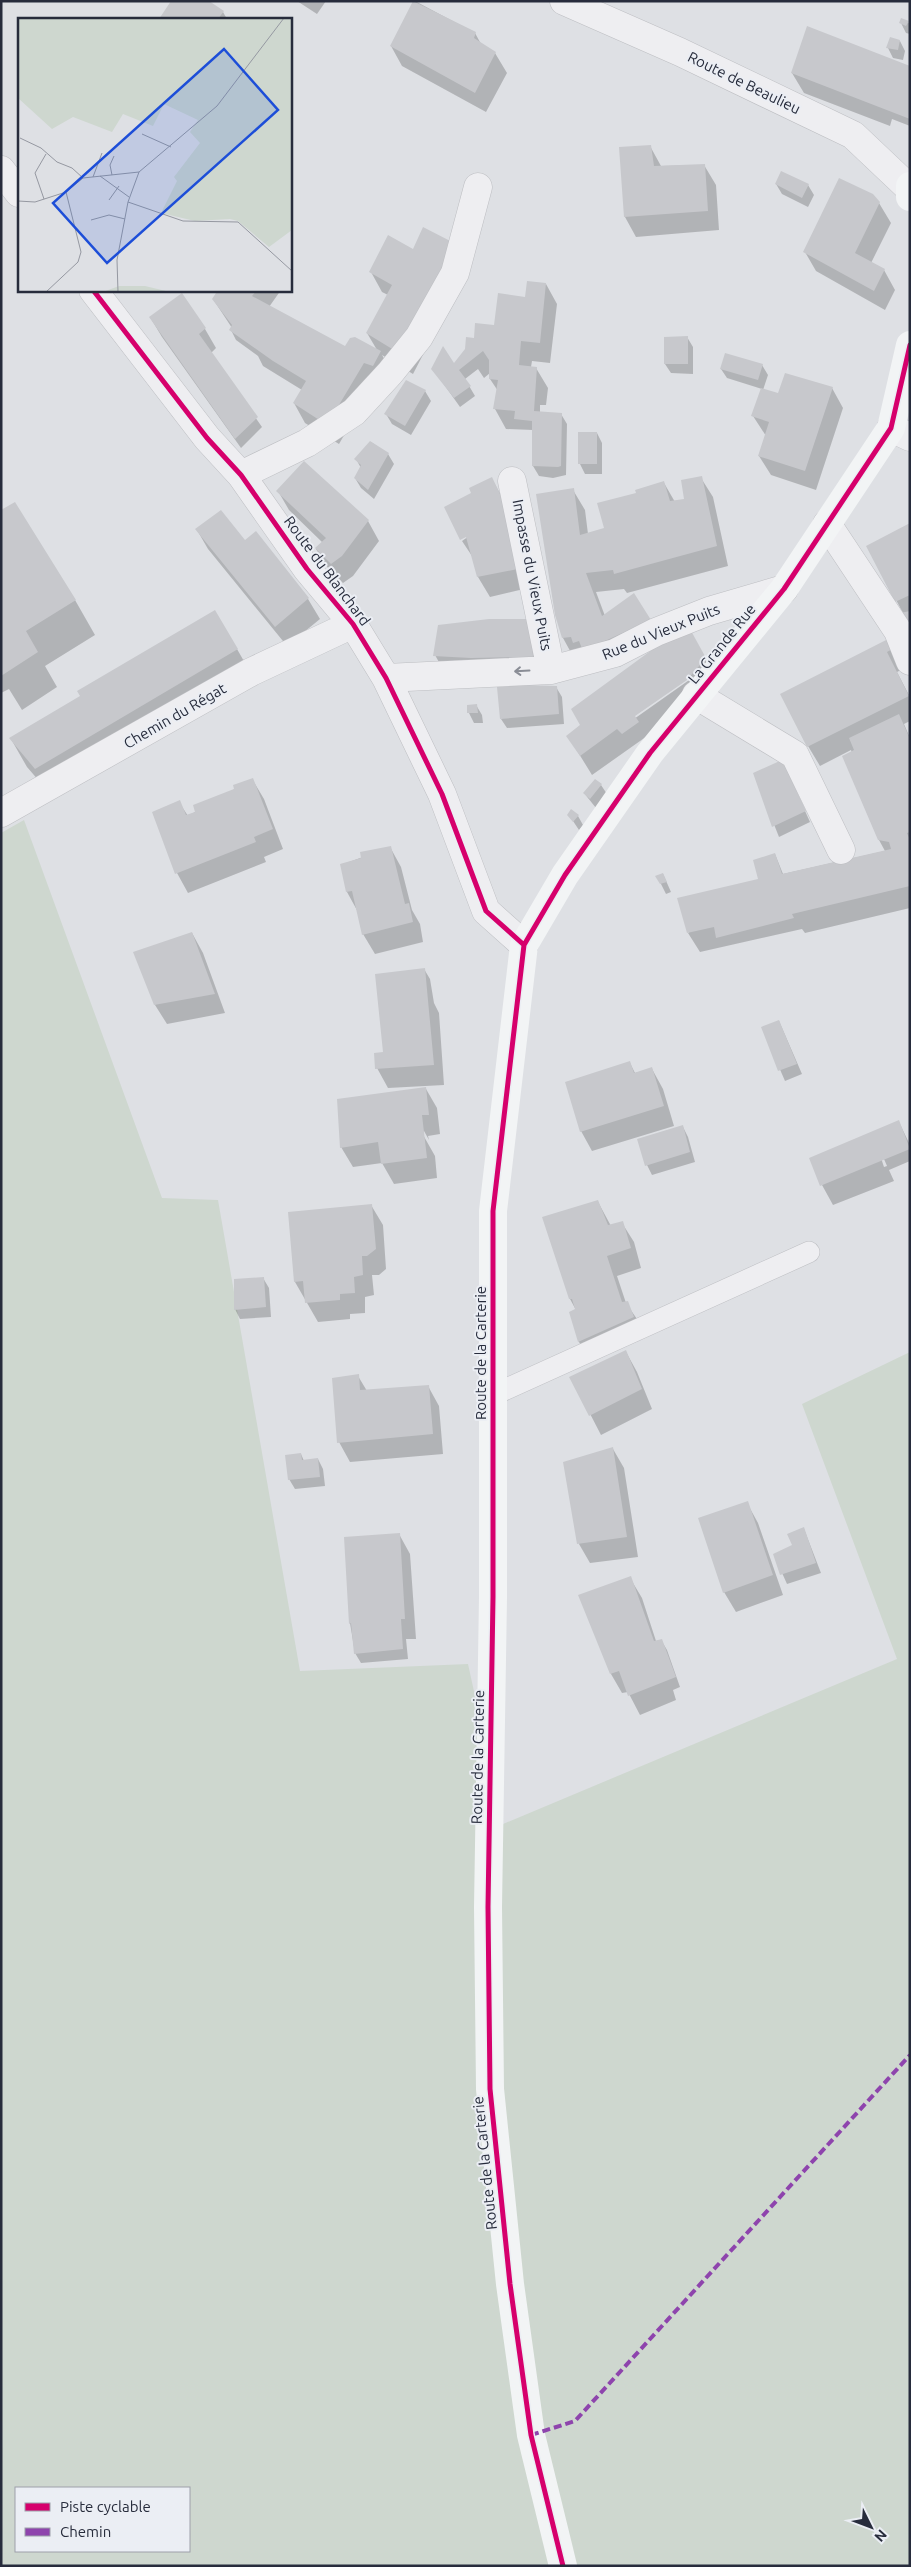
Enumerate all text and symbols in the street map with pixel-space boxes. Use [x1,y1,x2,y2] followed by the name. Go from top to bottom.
[18,18,291,291] inset map
[685,48,803,117] street label: Route de Beaulieu
[509,498,556,652] street label: Impasse du Vieux Puits
[281,513,374,629] street label: Route du Blanchard
[599,600,722,663] street label: Rue du Vieux Puits
[684,600,759,687] street label: La Grande Rue
[514,667,530,676] one-way arrow
[121,679,229,752] street label: Chemin du Régat
[472,1286,489,1420] street label: Route de la Carterie
[468,1690,487,1824] street label: Route de la Carterie
[469,2095,500,2231] street label: Route de la Carterie
[15,2487,190,2552] legend
[60,2498,151,2515] text: Piste cyclable
[846,2502,896,2552] north arrow
[60,2523,111,2540] text: Chemin
[871,2526,890,2545] text: N

